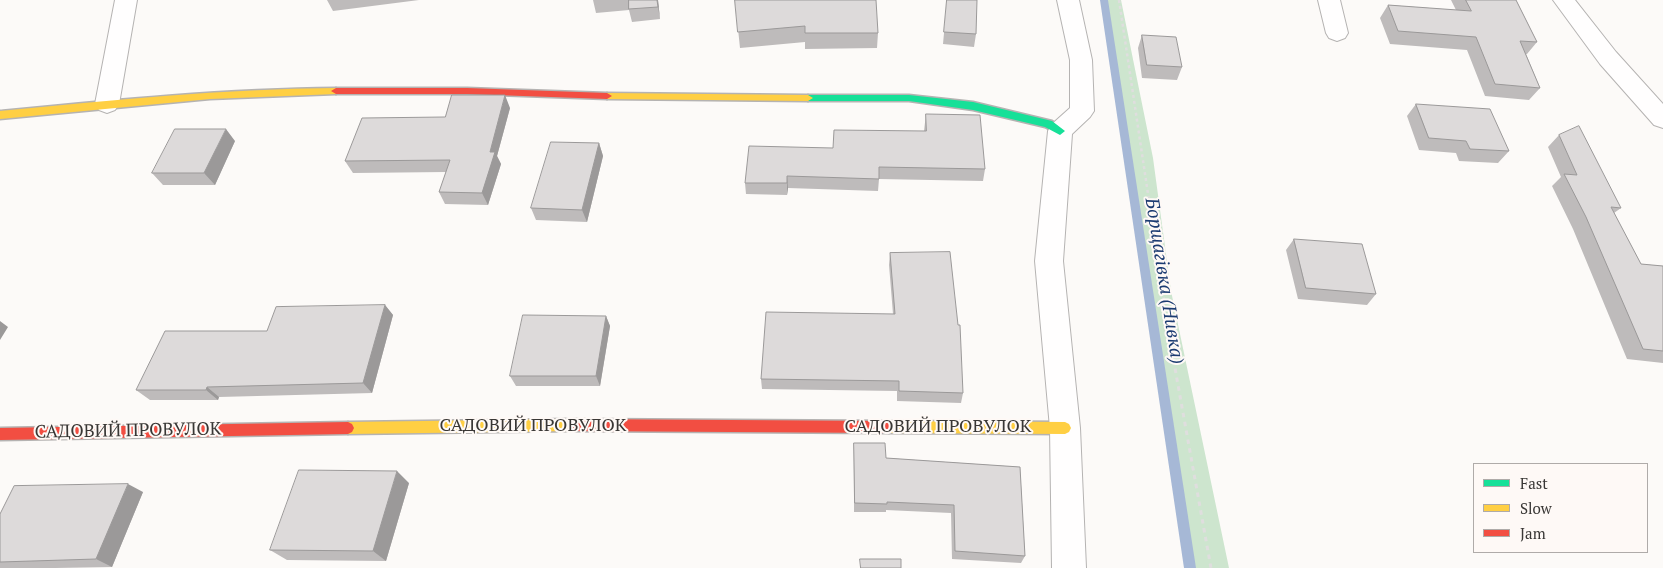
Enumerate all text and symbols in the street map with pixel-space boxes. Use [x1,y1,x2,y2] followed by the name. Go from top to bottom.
[1140,196,1188,366] water label: Борщагівка (Нивка)
[440,415,626,437] street label: САДОВИЙ ПРОВУЛОК
[845,416,1031,438] street label: САДОВИЙ ПРОВУЛОК
[34,419,222,443] street label: САДОВИЙ ПРОВУЛОК
[1473,463,1648,553] legend
[1520,473,1548,493] text: Fast
[1520,498,1552,518] text: Slow
[1520,523,1546,543] text: Jam

